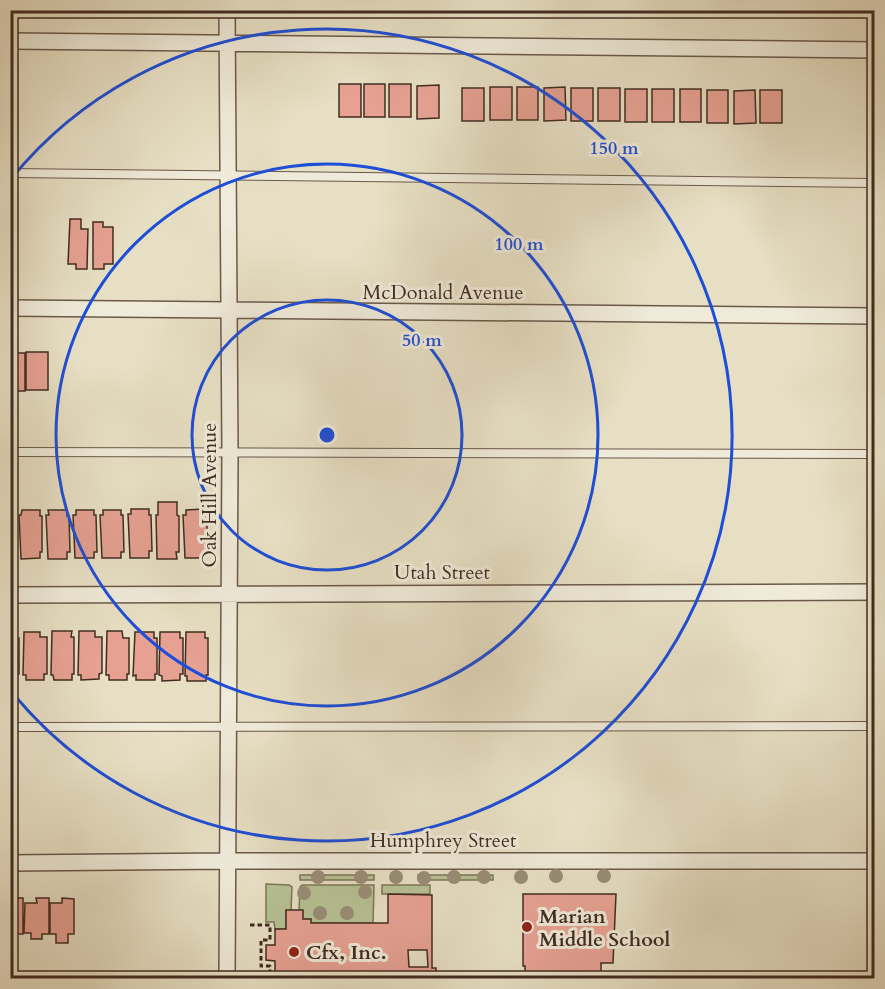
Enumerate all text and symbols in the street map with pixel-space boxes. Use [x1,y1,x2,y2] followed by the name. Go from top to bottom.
[589,136,639,161] text: 150 m
[494,232,544,257] text: 100 m
[363,279,524,306] street label: McDonald Avenue
[402,328,442,353] text: 50 m
[196,423,223,567] street label: Oak Hill Avenue
[317,425,337,445] centre of rings
[394,559,491,586] street label: Utah Street
[370,827,517,854] street label: Humphrey Street
[539,903,671,953] place label: Marian Middle School
[520,920,534,934] marker: Marian Middle School
[306,939,386,966] place label: Cfx, Inc.
[287,945,301,959] marker: Cfx, Inc.

